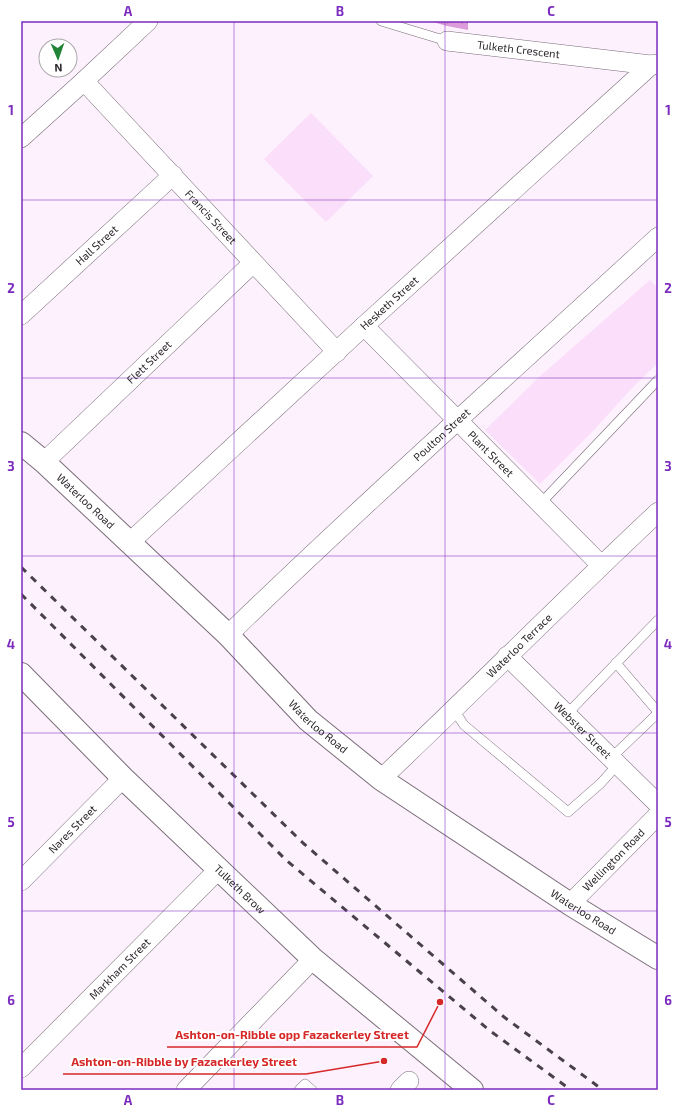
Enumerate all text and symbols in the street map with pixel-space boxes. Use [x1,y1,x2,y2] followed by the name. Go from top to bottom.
[124,3,133,19] text: A
[336,3,344,19] text: B
[547,3,555,19] text: C
[38,38,78,78] north arrow
[476,38,561,60] street label: Tulketh Crescent
[54,62,63,75] text: N
[8,102,14,118] text: 1
[665,102,671,118] text: 1
[183,187,240,246] street label: Francis Street
[73,222,120,268] street label: Hall Street
[357,273,421,332] street label: Hesketh Street
[7,280,15,296] text: 2
[664,280,672,296] text: 2
[124,337,174,386] street label: Flett Street
[410,405,472,463] street label: Poulton Street
[466,428,517,479] street label: Plant Street
[7,458,15,474] text: 3
[664,458,672,474] text: 3
[54,471,118,531] street label: Waterloo Road
[483,610,554,680] street label: Waterloo Terrace
[7,636,15,652] text: 4
[664,636,672,652] text: 4
[286,697,351,756] street label: Waterloo Road
[552,699,615,761] street label: Webster Street
[45,802,99,856] street label: Nares Street
[7,814,15,830] text: 5
[664,814,672,830] text: 5
[580,826,647,894] street label: Wellington Road
[212,862,268,916] street label: Tulketh Brow
[548,886,619,937] street label: Waterloo Road
[86,935,153,1002] street label: Markham Street
[7,992,15,1008] text: 6
[664,992,672,1008] text: 6
[167,1023,417,1047] callout: Ashton-on-Ribble opp Fazackerley Street
[175,1027,409,1042] text: Ashton-on-Ribble opp Fazackerley Street
[63,1050,306,1074] callout: Ashton-on-Ribble by Fazackerley Street
[71,1054,297,1069] text: Ashton-on-Ribble by Fazackerley Street
[124,1092,133,1108] text: A
[336,1092,344,1108] text: B
[547,1092,555,1108] text: C

